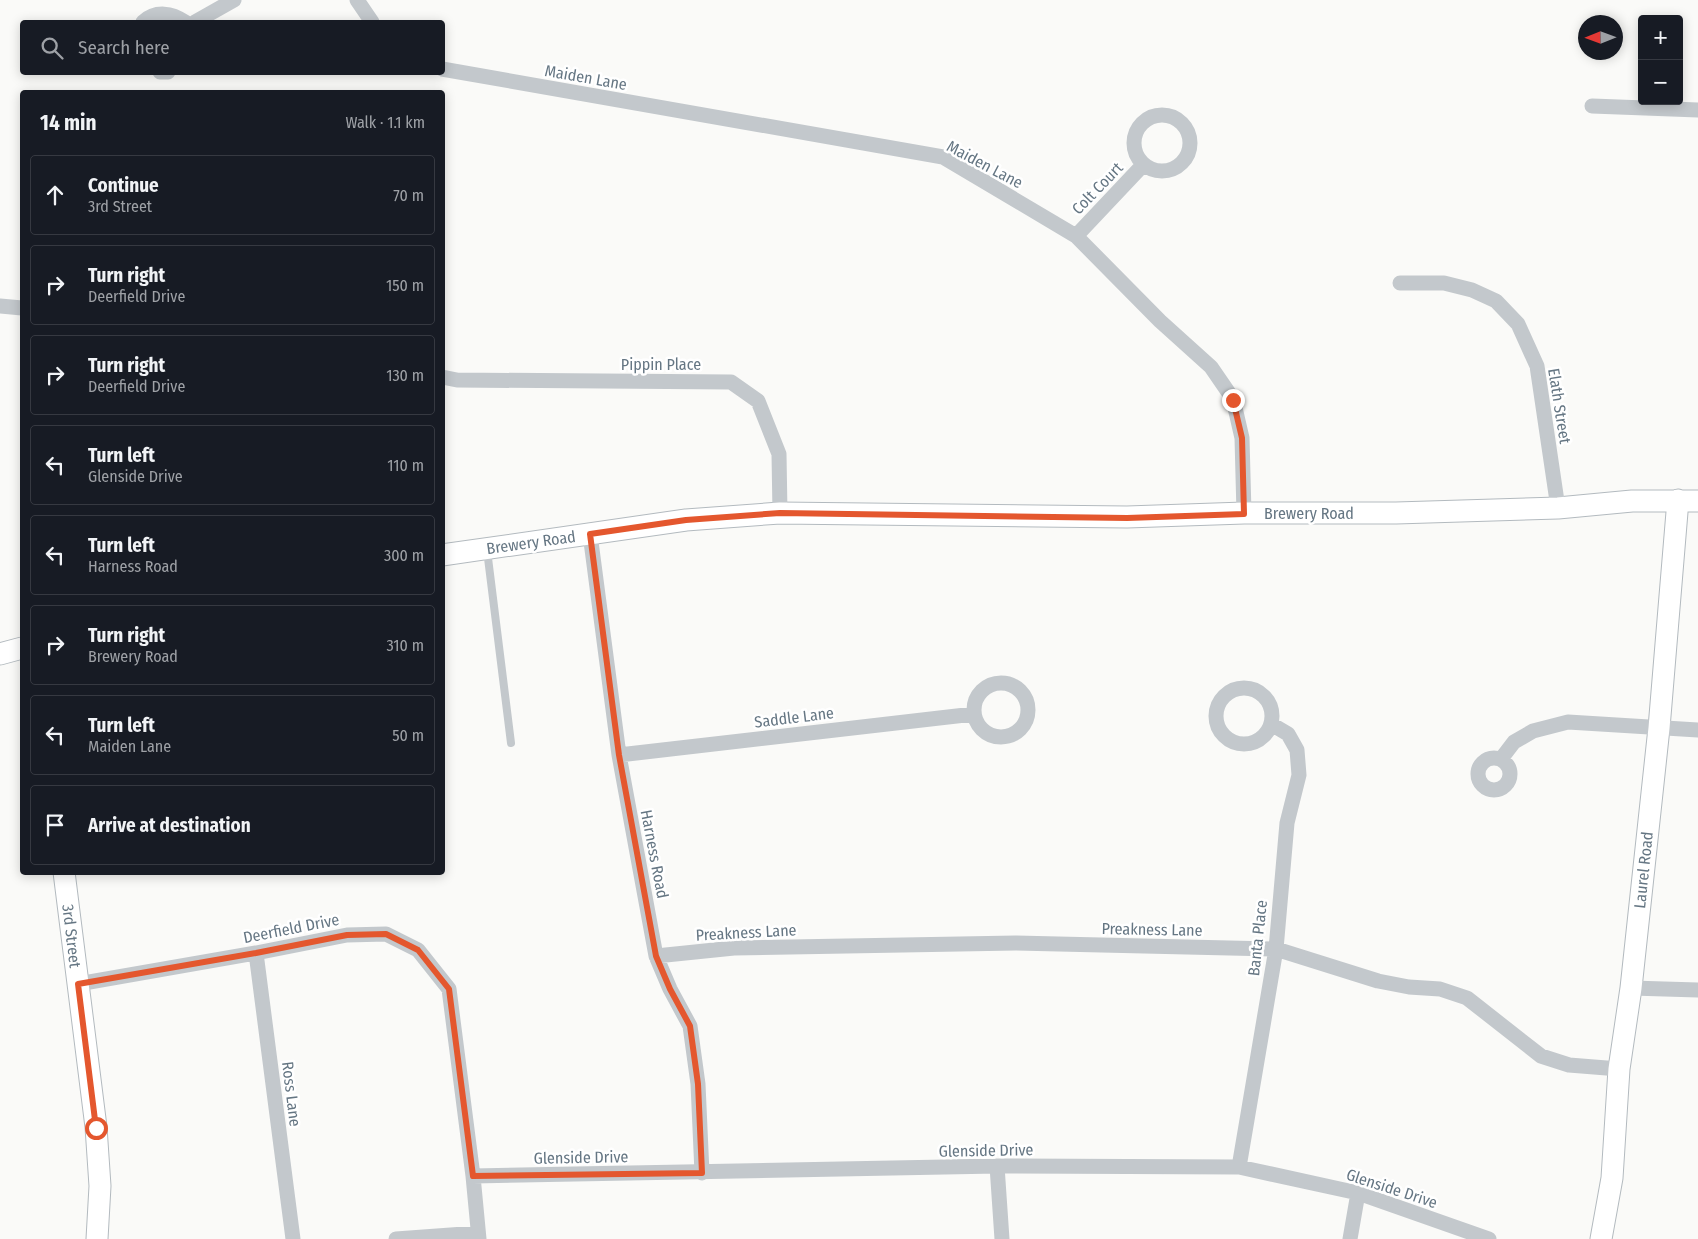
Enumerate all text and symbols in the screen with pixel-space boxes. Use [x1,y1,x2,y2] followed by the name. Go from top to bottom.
[1578,15,1623,60] north arrow
[1638,15,1683,105] map controls
[1638,15,1683,60] button: +
[20,20,445,75] search box
[38,34,66,62] icon: search
[78,36,170,59] text: Search here
[1638,60,1683,105] button: −
[543,61,629,94] street label: Maiden Lane
[40,110,97,136] text: 14 min
[345,113,425,132] text: Walk · 1.1 km
[944,137,1026,192] street label: Maiden Lane
[1068,158,1127,218] street label: Colt Court
[88,174,159,197] text: Continue
[41,181,69,209] icon: ahead
[393,186,424,205] text: 70 m
[88,197,152,216] text: 3rd Street
[88,264,165,287] text: Turn right
[41,271,69,299] icon: right
[386,276,424,295] text: 150 m
[88,287,185,306] text: Deerfield Drive
[88,354,165,377] text: Turn right
[621,355,701,374] street label: Pippin Place
[41,361,69,389] icon: right
[386,366,424,385] text: 130 m
[1544,367,1575,446] street label: Elath Street
[88,377,185,396] text: Deerfield Drive
[1222,389,1245,412] route end
[88,444,155,467] text: Turn left
[41,451,69,479] icon: left
[387,456,424,475] text: 110 m
[88,467,183,486] text: Glenside Drive
[1264,504,1354,523] street label: Brewery Road
[485,527,577,558] street label: Brewery Road
[88,534,155,557] text: Turn left
[41,541,69,569] icon: left
[384,546,424,565] text: 300 m
[88,557,178,576] text: Harness Road
[88,624,165,647] text: Turn right
[41,631,69,659] icon: right
[387,636,424,655] text: 310 m
[88,647,178,666] text: Brewery Road
[753,703,835,732] street label: Saddle Lane
[88,714,155,737] text: Turn left
[41,721,69,749] icon: left
[392,726,424,745] text: 50 m
[88,737,171,756] text: Maiden Lane
[637,808,672,900] street label: Harness Road
[41,811,69,839] icon: arrive
[88,814,251,837] text: Arrive at destination
[1630,831,1657,910] street label: Laurel Road
[1244,899,1271,977] street label: Banta Place
[58,903,85,970] street label: 3rd Street
[242,910,341,947] street label: Deerfield Drive
[1101,919,1203,940] street label: Preakness Lane
[695,920,797,945] street label: Preakness Lane
[278,1060,305,1128] street label: Ross Lane
[85,1117,108,1140] route start
[939,1140,1034,1161] street label: Glenside Drive
[534,1147,629,1168] street label: Glenside Drive
[1344,1165,1440,1212] street label: Glenside Drive

